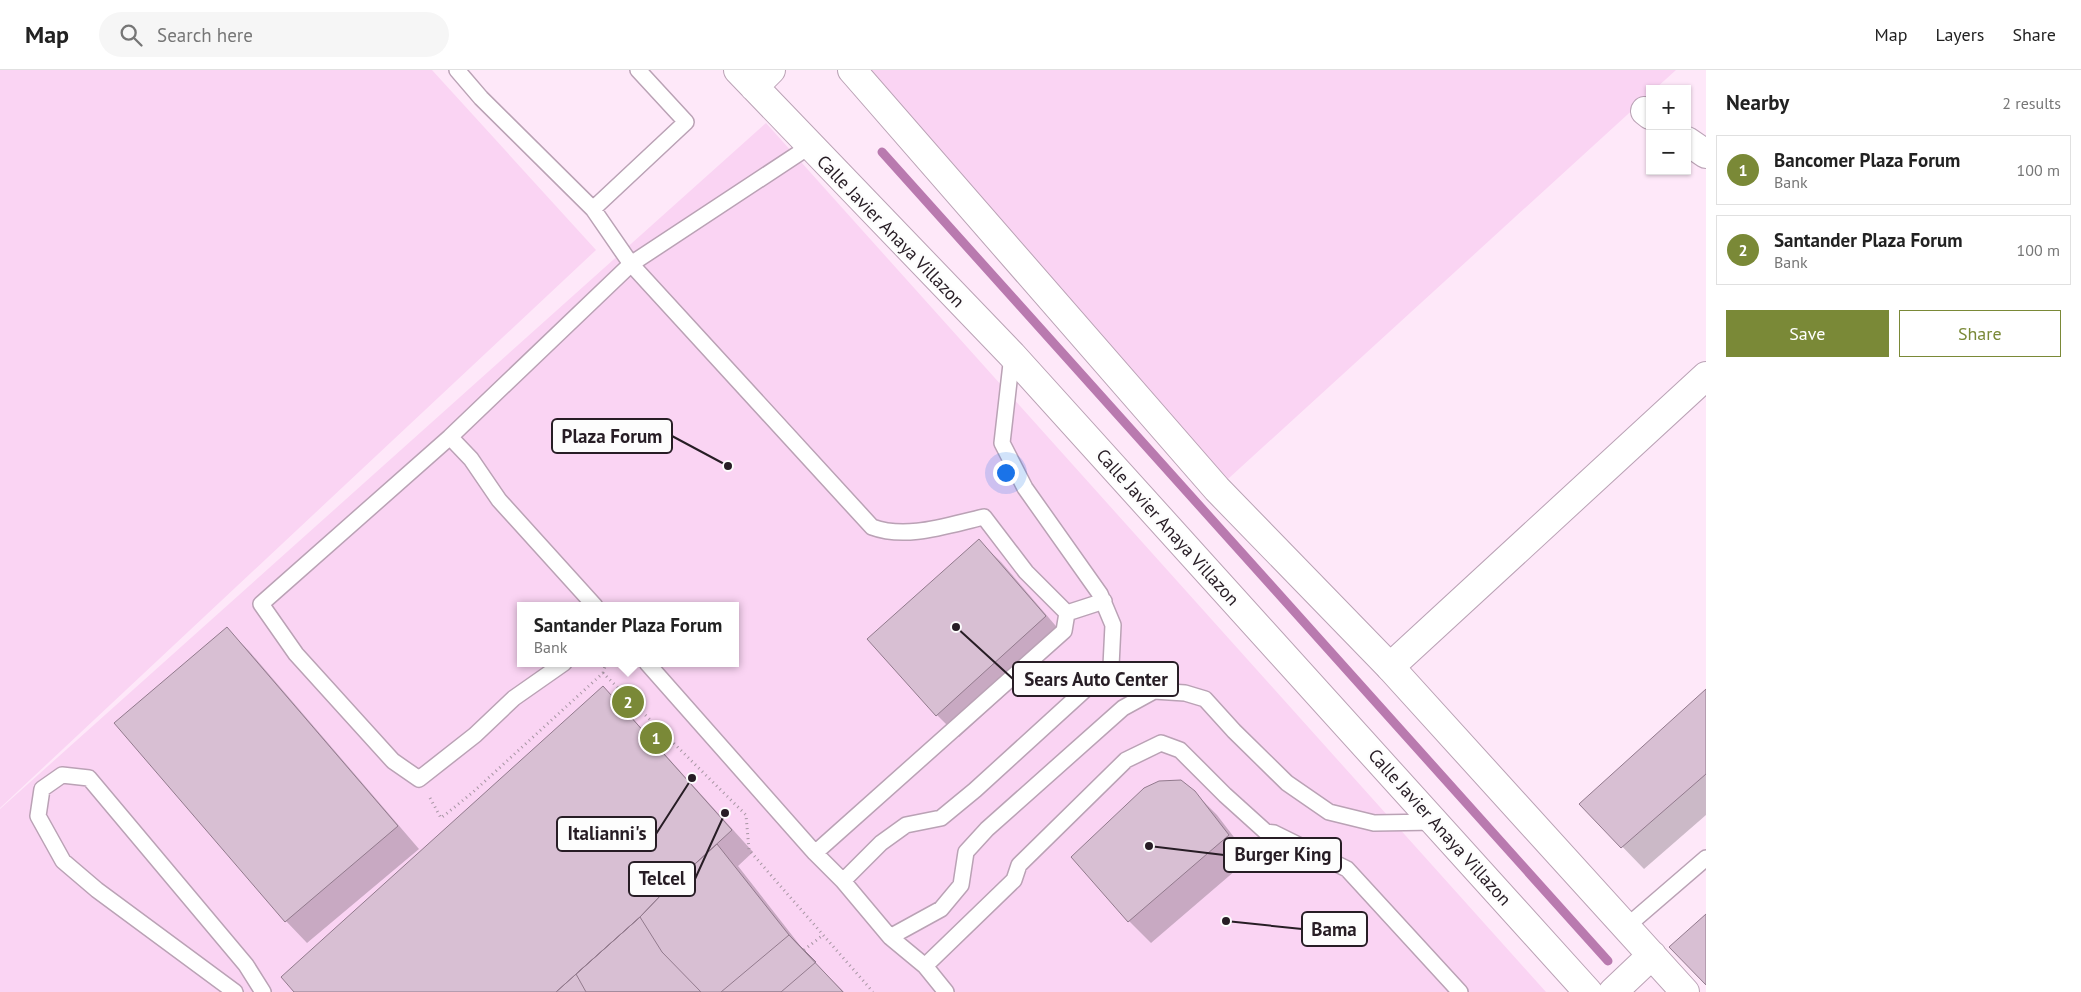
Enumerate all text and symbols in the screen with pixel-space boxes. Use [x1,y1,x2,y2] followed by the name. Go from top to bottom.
[99,12,449,57] search box
[25,19,69,50] text: Map
[117,21,145,49] icon: search
[157,23,253,47] text: Search here
[1875,23,1907,46] text: Map
[1935,23,1984,46] text: Layers
[2012,23,2056,46] text: Share
[1646,85,1691,175] map controls
[1646,85,1691,130] button: +
[1726,89,1789,116] text: Nearby
[2002,93,2061,113] text: 2 results
[1646,130,1691,175] button: −
[1774,148,1960,172] text: Bancomer Plaza Forum
[812,150,970,312] street label: Calle Javier Anaya Villazon
[1738,160,1748,180] text: 1
[2017,160,2060,180] text: 100 m
[1774,172,1808,192] text: Bank
[1774,228,1962,252] text: Santander Plaza Forum
[1738,240,1748,260] text: 2
[2017,240,2060,260] text: 100 m
[1774,252,1808,272] text: Bank
[1726,310,1889,357] button: Save
[1899,310,2061,357] button: Share
[552,419,672,453] callout: Plaza Forum
[562,424,662,448] text: Plaza Forum
[1091,444,1245,610] street label: Calle Javier Anaya Villazon
[993,460,1019,486] your location
[517,602,739,667] popup
[534,613,722,637] text: Santander Plaza Forum
[534,637,567,657] text: Bank
[1013,662,1178,696] callout: Sears Auto Center
[1024,667,1168,691] text: Sears Auto Center
[612,683,644,721] pin: 2
[640,719,672,757] pin: 1
[1363,744,1517,910] street label: Calle Javier Anaya Villazon
[557,817,656,851] callout: Italianni's
[568,821,646,845] text: Italianni's
[1224,838,1341,872] callout: Burger King
[1235,842,1331,866] text: Burger King
[629,862,695,896] callout: Telcel
[639,866,686,890] text: Telcel
[1302,912,1367,946] callout: Bama
[1311,917,1357,941] text: Bama

